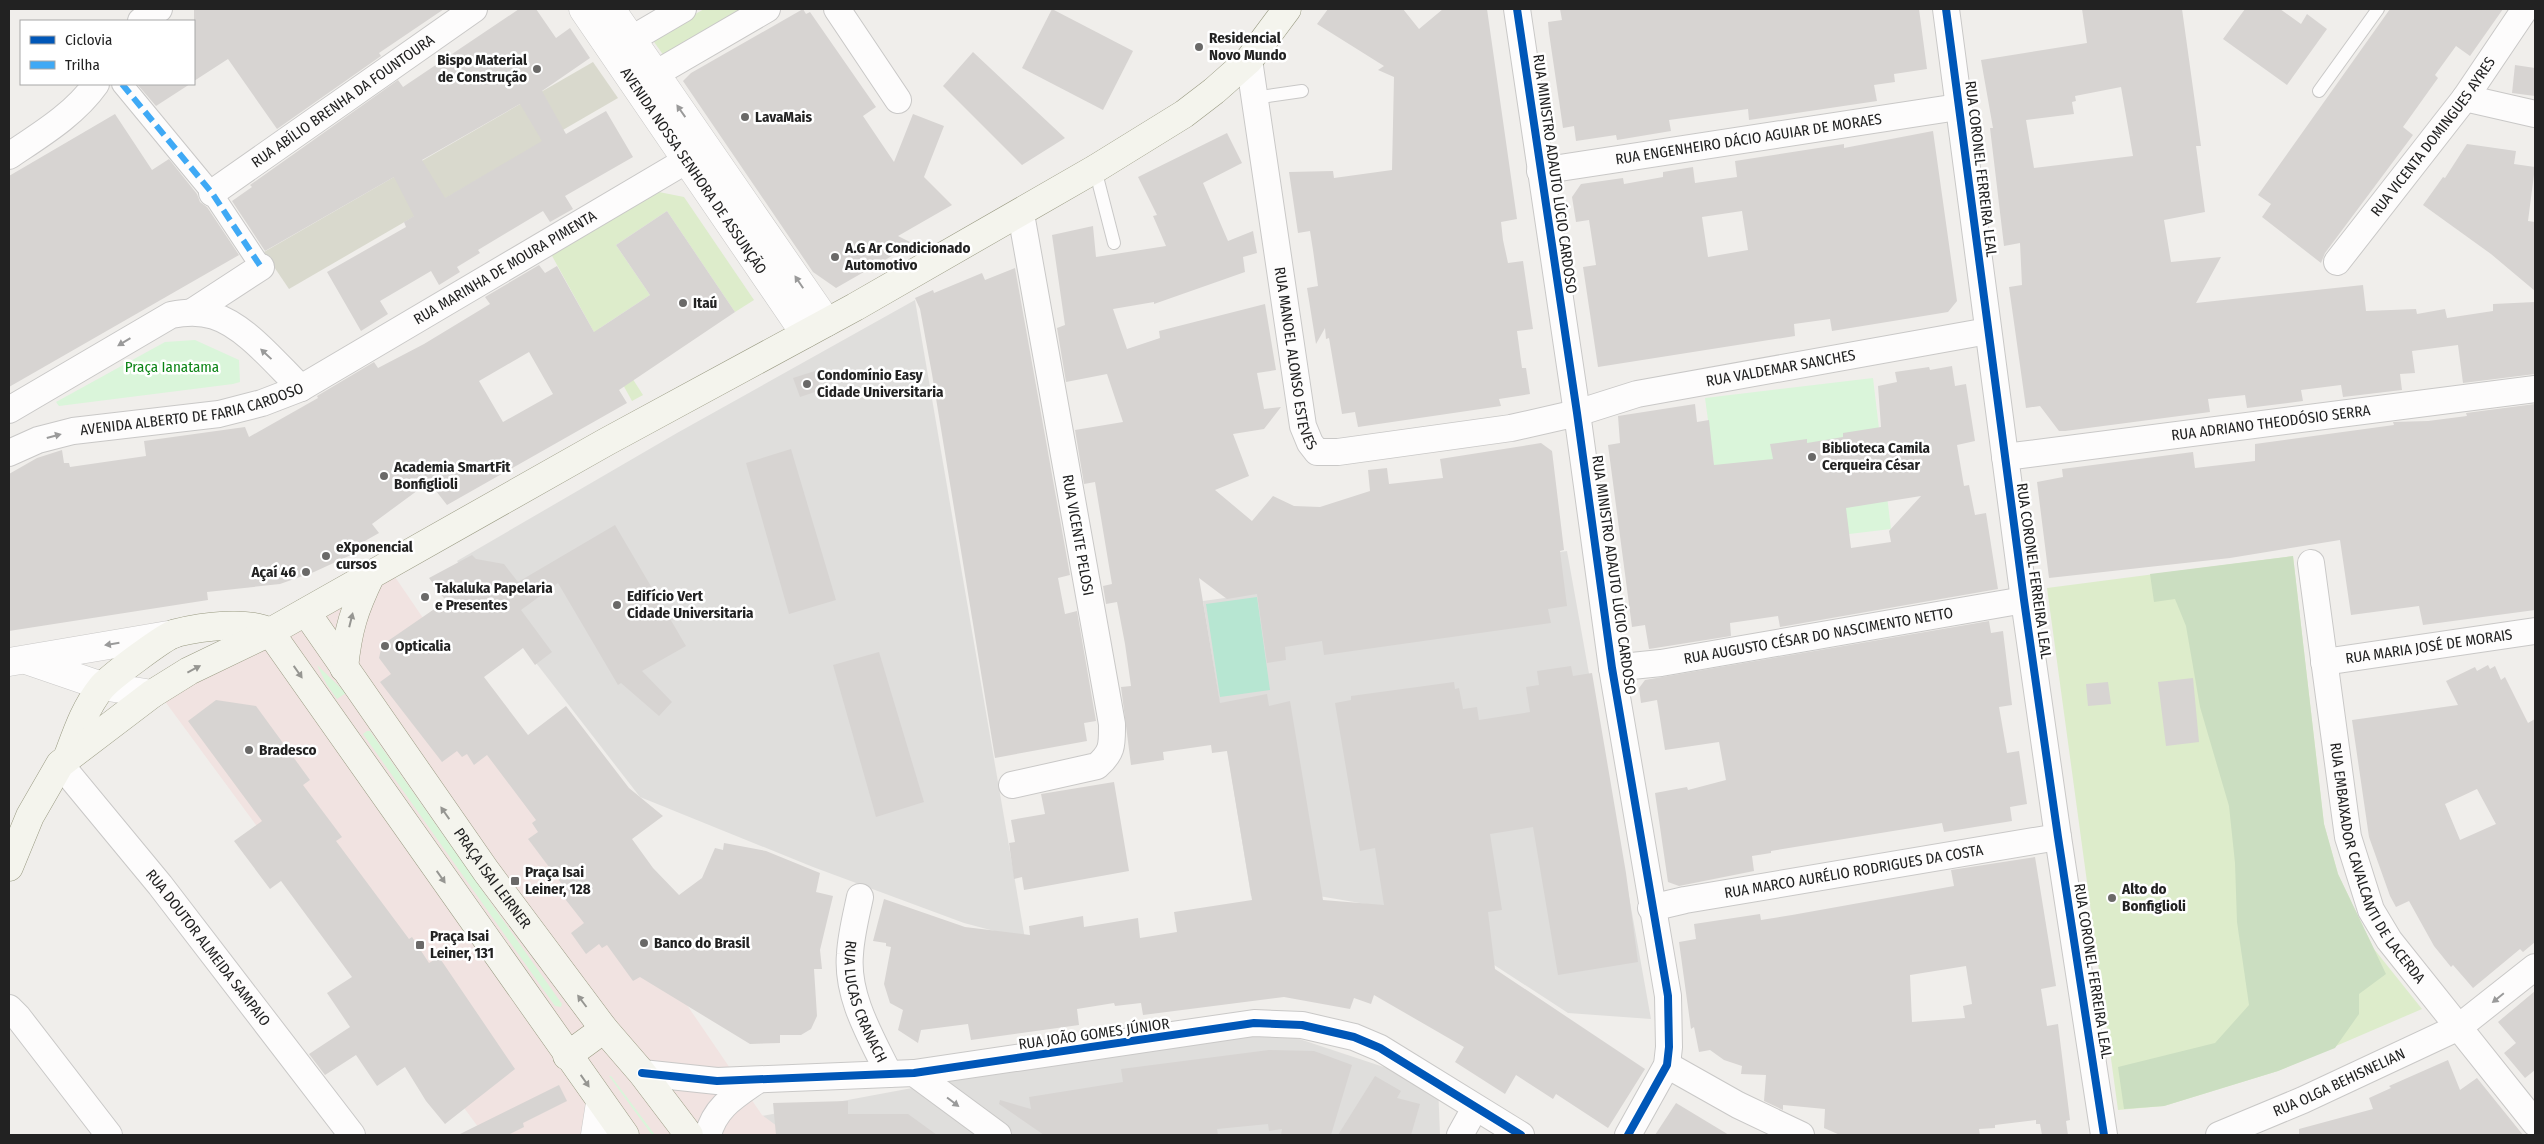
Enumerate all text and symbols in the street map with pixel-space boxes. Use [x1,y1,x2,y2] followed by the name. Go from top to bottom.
[20,20,195,85] legend
[1209,29,1287,64] place label: Residencial Novo Mundo
[65,31,112,49] text: Ciclovia
[248,31,438,171] street label: RUA ABÍLIO BRENHA DA FOUNTOURA
[1193,41,1205,53] marker: Residencial Novo Mundo
[437,51,528,87] place label: Bispo Material de Construção
[1529,53,1581,295] street label: RUA MINISTRO ADAUTO LÚCIO CARDOSO
[2367,53,2499,220] street label: RUA VICENTA DOMINGUES AYRES
[65,56,100,74] text: Trilha
[531,63,543,75] marker: Bispo Material de Construção
[617,64,770,278] street label: AVENIDA NOSSA SENHORA DE ASSUNÇÃO
[1961,80,2001,258] street label: RUA CORONEL FERREIRA LEAL
[676,104,686,118] one-way arrow
[755,108,812,126] place label: LavaMais
[1614,110,1883,168] street label: RUA ENGENHEIRO DÁCIO AGUIAR DE MORAES
[739,111,751,123] marker: LavaMais
[411,207,600,328] street label: RUA MARINHA DE MOURA PIMENTA
[844,239,971,274] place label: A.G Ar Condicionado Automotivo
[829,251,841,263] marker: A.G Ar Condicionado Automotivo
[1271,266,1321,454] street label: RUA MANOEL ALONSO ESTEVES
[794,275,804,289] one-way arrow
[693,294,717,312] place label: Itaú
[677,297,689,309] marker: Itaú
[118,337,131,346] one-way arrow
[1704,346,1857,390] street label: RUA VALDEMAR SANCHES
[260,348,272,360] one-way arrow
[125,358,219,376] park label: Praça Ianatama
[817,366,944,401] place label: Condomínio Easy Cidade Universitaria
[801,378,813,390] marker: Condomínio Easy Cidade Universitaria
[79,379,306,439] street label: AVENIDA ALBERTO DE FARIA CARDOSO
[2170,401,2371,445] street label: RUA ADRIANO THEODÓSIO SERRA
[47,432,62,440] one-way arrow
[1822,439,1931,474] place label: Biblioteca Camila Cerqueira César
[1806,451,1818,463] marker: Biblioteca Camila Cerqueira César
[1588,454,1640,696] street label: RUA MINISTRO ADAUTO LÚCIO CARDOSO
[393,458,511,493] place label: Academia SmartFit Bonfiglioli
[378,470,390,482] marker: Academia SmartFit Bonfiglioli
[1058,473,1098,597] street label: RUA VICENTE PELOSI
[2013,482,2055,660] street label: RUA CORONEL FERREIRA LEAL
[336,538,414,573] place label: eXponencial cursos
[320,550,332,562] marker: eXponencial cursos
[250,563,296,582] place label: Açaí 46
[300,566,312,578] marker: Açaí 46
[435,579,553,614] place label: Takaluka Papelaria e Presentes
[627,587,754,622] place label: Edifício Vert Cidade Universitaria
[419,591,431,603] marker: Takaluka Papelaria e Presentes
[611,599,623,611] marker: Edifício Vert Cidade Universitaria
[1682,603,1954,668] street label: RUA AUGUSTO CÉSAR DO NASCIMENTO NETTO
[347,612,355,627] one-way arrow
[2344,625,2514,668] street label: RUA MARIA JOSÉ DE MORAIS
[395,637,451,655] place label: Opticalia
[379,640,391,652] marker: Opticalia
[103,641,119,649] one-way arrow
[186,665,201,673] one-way arrow
[293,665,303,679] one-way arrow
[259,741,317,759] place label: Bradesco
[2326,741,2429,987] street label: RUA EMBAIXADOR CAVALCANTI DE LACERDA
[243,744,255,756] marker: Bradesco
[440,807,450,820] one-way arrow
[450,825,535,932] street label: PRAÇA ISAI LEIRNER
[1723,841,1984,902] street label: RUA MARCO AURÉLIO RODRIGUES DA COSTA
[525,863,591,898] place label: Praça Isai Leiner, 128
[142,866,274,1030] street label: RUA DOUTOR ALMEIDA SAMPAIO
[436,870,446,883] one-way arrow
[509,875,521,887] marker: Praça Isai Leiner, 128
[2121,880,2186,915] place label: Alto do Bonfiglioli
[2070,882,2116,1060] street label: RUA CORONEL FERREIRA LEAL
[2106,892,2118,904] marker: Alto do Bonfiglioli
[430,927,494,962] place label: Praça Isai Leiner, 131
[654,934,751,952] place label: Banco do Brasil
[638,937,650,949] marker: Banco do Brasil
[414,939,426,951] marker: Praça Isai Leiner, 131
[841,940,891,1065] street label: RUA LUCAS CRANACH
[2492,992,2505,1003] one-way arrow
[577,995,588,1008] one-way arrow
[1017,1014,1171,1054] street label: RUA JOÃO GOMES JÚNIOR
[2270,1045,2408,1120] street label: RUA OLGA BEHISNELIAN
[580,1075,590,1088] one-way arrow
[946,1097,960,1107] one-way arrow

